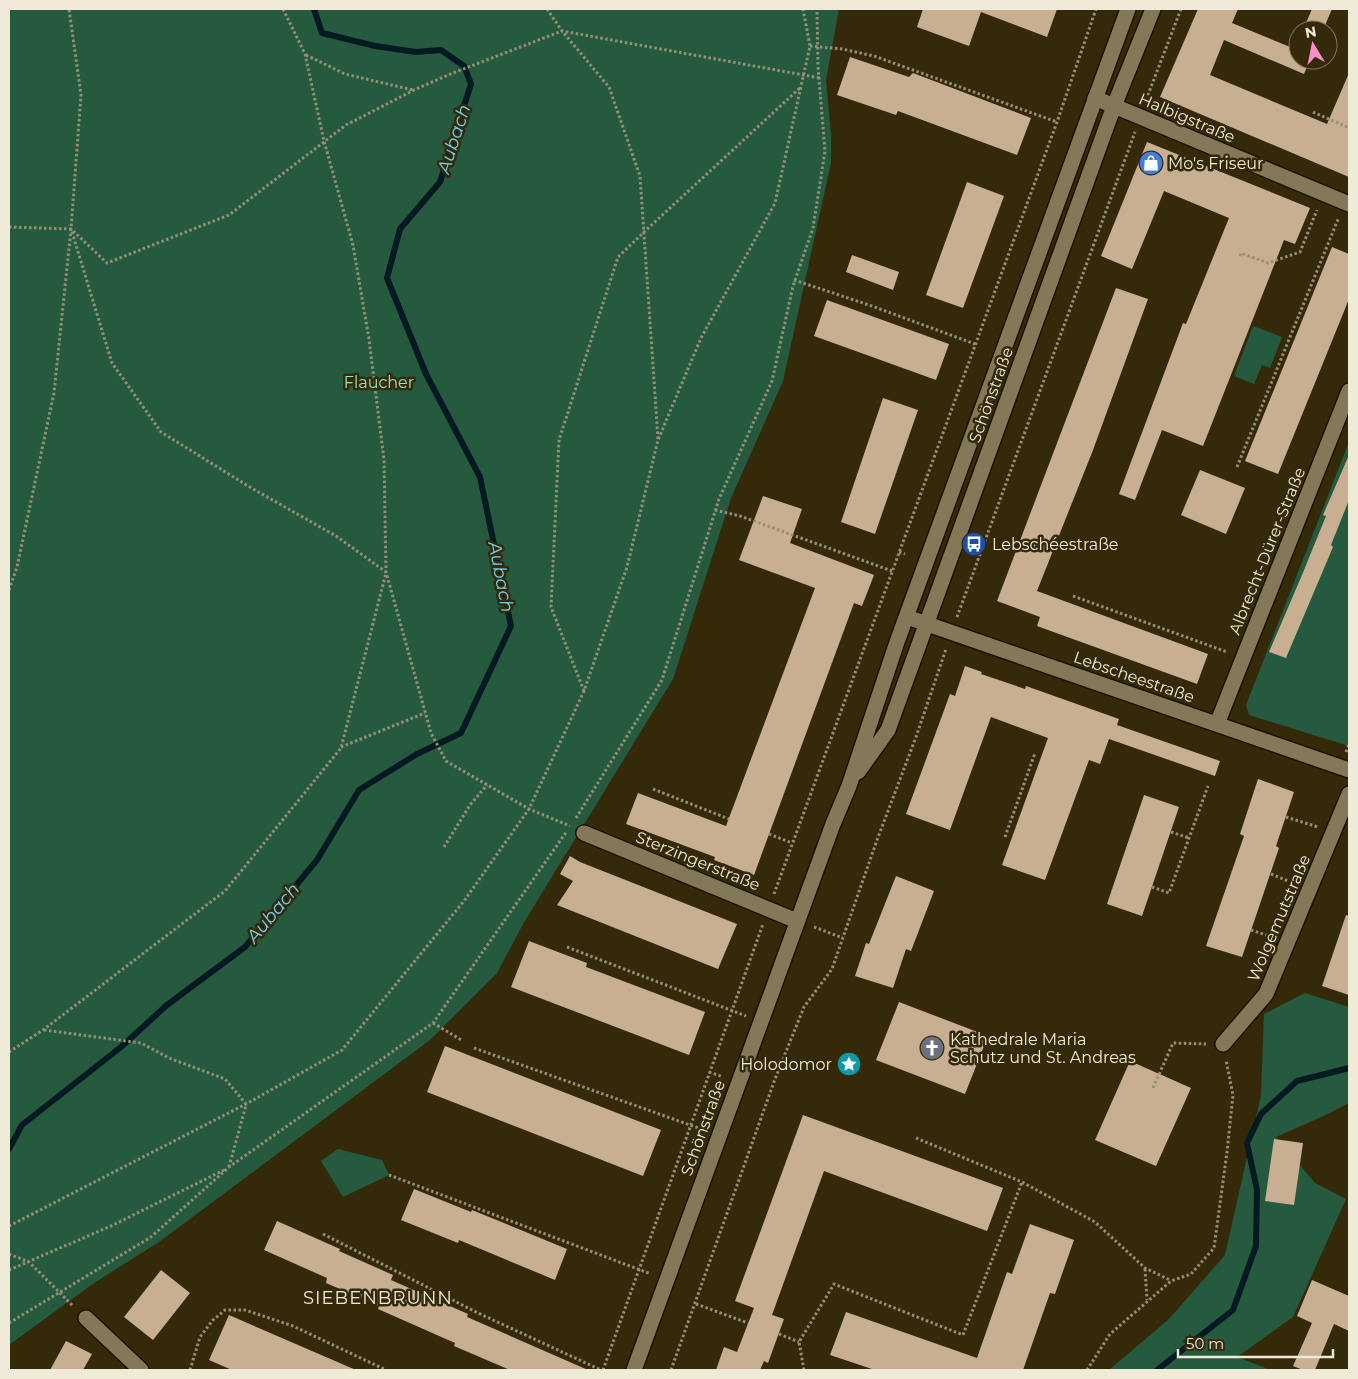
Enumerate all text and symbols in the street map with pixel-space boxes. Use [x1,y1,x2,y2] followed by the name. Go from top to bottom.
[1288,20,1338,70] north arrow
[1304,22,1318,42] text: N
[1136,89,1238,147] street label: Halbigstraße
[432,102,475,177] water label: Aubach
[1138,150,1164,176] shop icon: Mo's Friseur
[1168,154,1264,173] place label: Mo's Friseur
[965,345,1017,445] street label: Schönstraße
[344,373,414,392] park label: Flaucher
[1225,465,1309,637] street label: Albrecht-Dürer-Straße
[961,531,987,557] bus stop icon: Lebschéestraße
[992,535,1119,554] place label: Lebschéestraße
[483,539,519,614] water label: Aubach
[1071,647,1197,707] street label: Lebscheestraße
[633,827,763,895] street label: Sterzingerstraße
[1244,852,1314,984] street label: Wolgemutstraße
[241,879,304,948] water label: Aubach
[950,1030,1136,1067] place label: Kathedrale Maria Schutz und St. Andreas
[919,1035,945,1061] church icon: Kathedrale Maria Schutz und St. Andreas
[836,1051,862,1077] place icon: Holodomor
[740,1055,832,1074] place label: Holodomor
[677,1078,729,1178] street label: Schönstraße
[303,1287,453,1309] district label: SIEBENBRUNN
[1178,1326,1333,1358] scale bar
[1186,1334,1224,1353] text: 50 m

